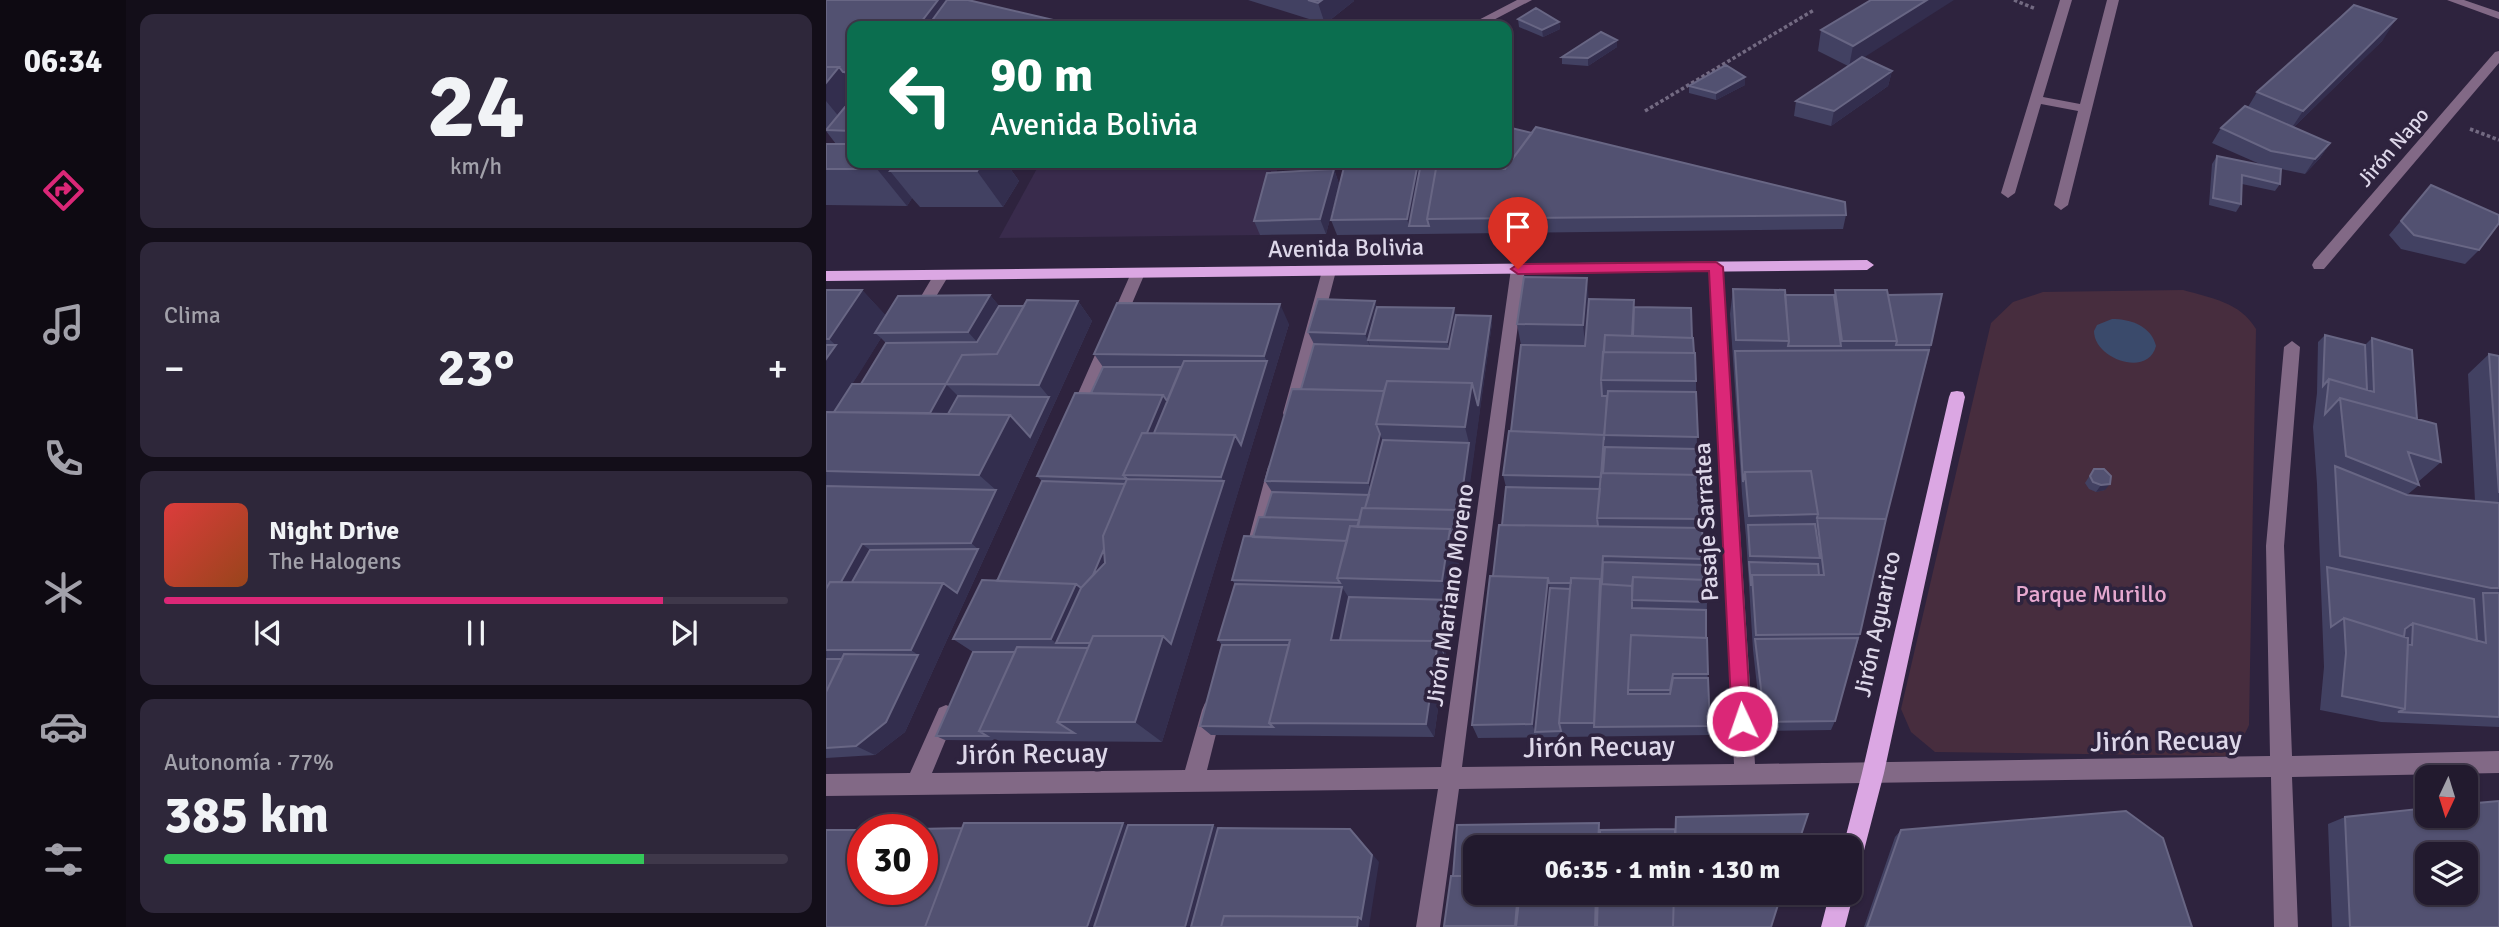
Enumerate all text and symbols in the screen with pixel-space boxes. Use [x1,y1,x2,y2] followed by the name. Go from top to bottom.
[24,42,102,81] text: 06:34
[990,45,1093,105] text: 90 m
[875,49,966,140] icon: left
[427,50,525,163] text: 24
[2352,102,2434,192] street label: Jirón Napo
[990,105,1198,144] text: Avenida Bolivia
[450,152,502,181] text: km/h
[39,166,88,215] icon: directions
[1488,197,1548,269] pin
[1499,208,1537,246] icon: arrive
[1268,232,1424,264] street label: Avenida Bolivia
[39,300,88,349] icon: music
[164,301,221,330] text: Clima
[438,336,514,400] text: 23°
[164,345,185,392] text: −
[767,345,788,392] text: +
[39,434,88,483] icon: phone
[1687,442,1725,602] street label: Pasaje Sarratea
[1420,482,1480,708] street label: Jirón Mariano Moreno
[269,515,399,547] text: Night Drive
[269,547,401,576] text: The Halogens
[1847,548,1907,700] street label: Jirón Aguarico
[39,568,88,617] icon: climate
[2015,579,2167,609] park label: Parque Murillo
[249,614,287,652] icon: previous
[457,614,495,652] icon: pause
[665,614,703,652] icon: next
[1705,684,1779,758] position arrow
[39,702,88,751] icon: car
[2090,723,2242,759] street label: Jirón Recuay
[1523,729,1675,765] street label: Jirón Recuay
[956,736,1108,772] street label: Jirón Recuay
[164,748,334,777] text: Autonomía · 77%
[2415,765,2478,828] north arrow
[2415,765,2478,905] map controls
[164,783,329,847] text: 385 km
[847,814,938,905] speed limit sign: 30
[39,835,88,884] icon: filters
[2415,842,2478,905] button: layers
[1545,854,1780,886] text: 06:35 · 1 min · 130 m

